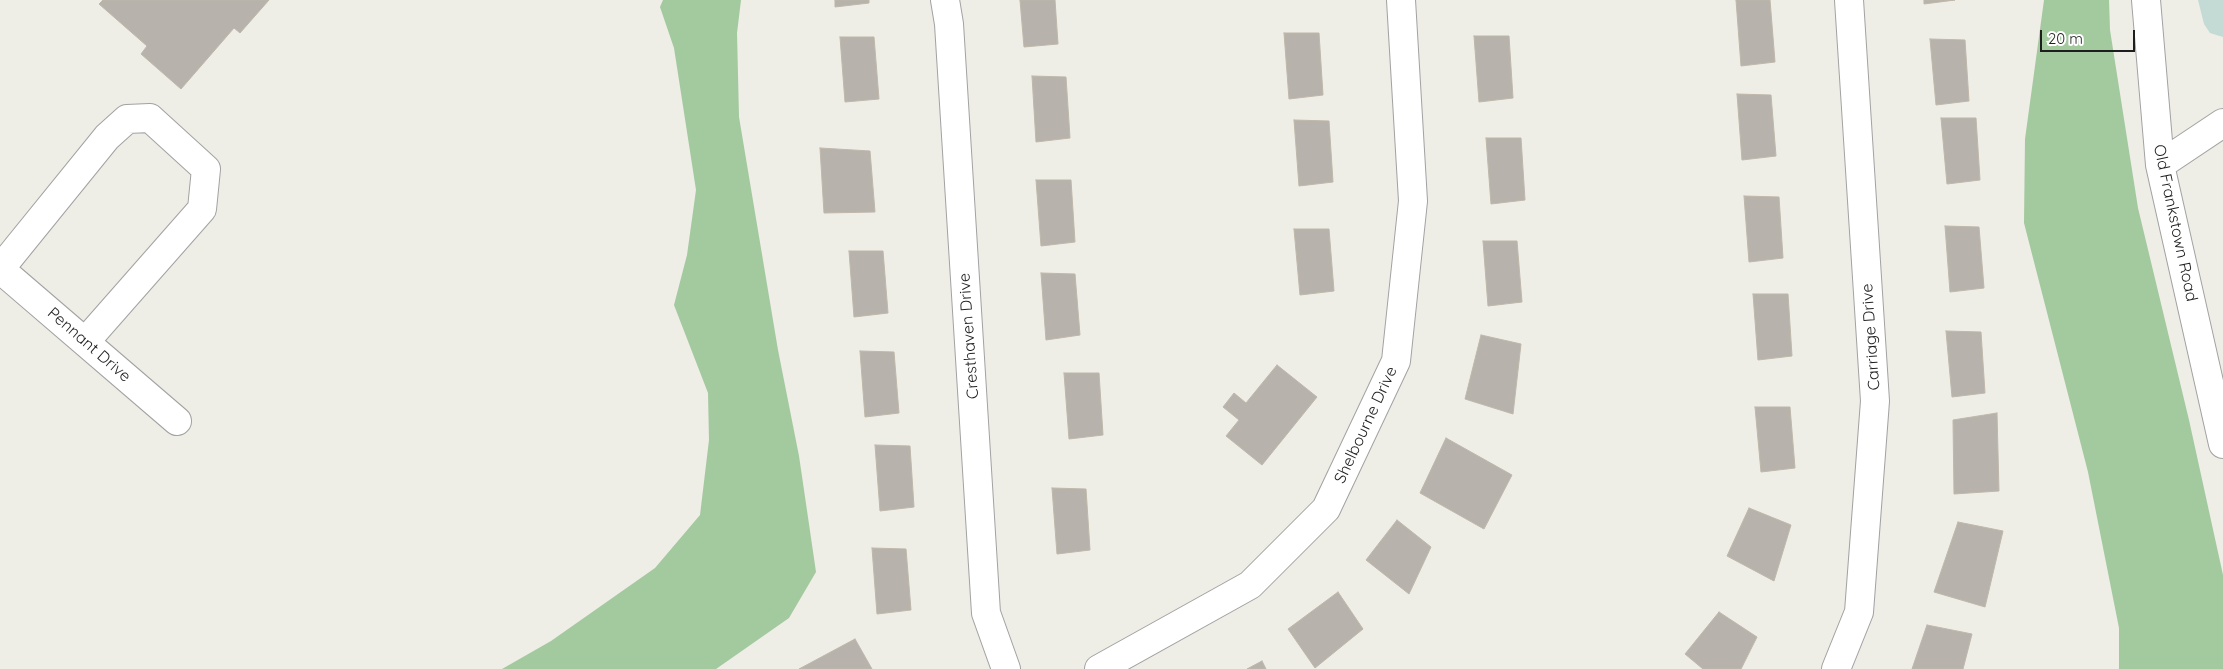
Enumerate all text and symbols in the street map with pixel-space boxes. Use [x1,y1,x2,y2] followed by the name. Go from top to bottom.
[2043,20,2138,52] scale bar
[2048,29,2083,48] text: 20 m
[2149,143,2201,303] street label: Old Frankstown Road
[955,272,983,400] street label: Cresthaven Drive
[1858,283,1884,391] street label: Carriage Drive
[43,304,135,386] street label: Pennant Drive
[1331,364,1401,486] street label: Shelbourne Drive

